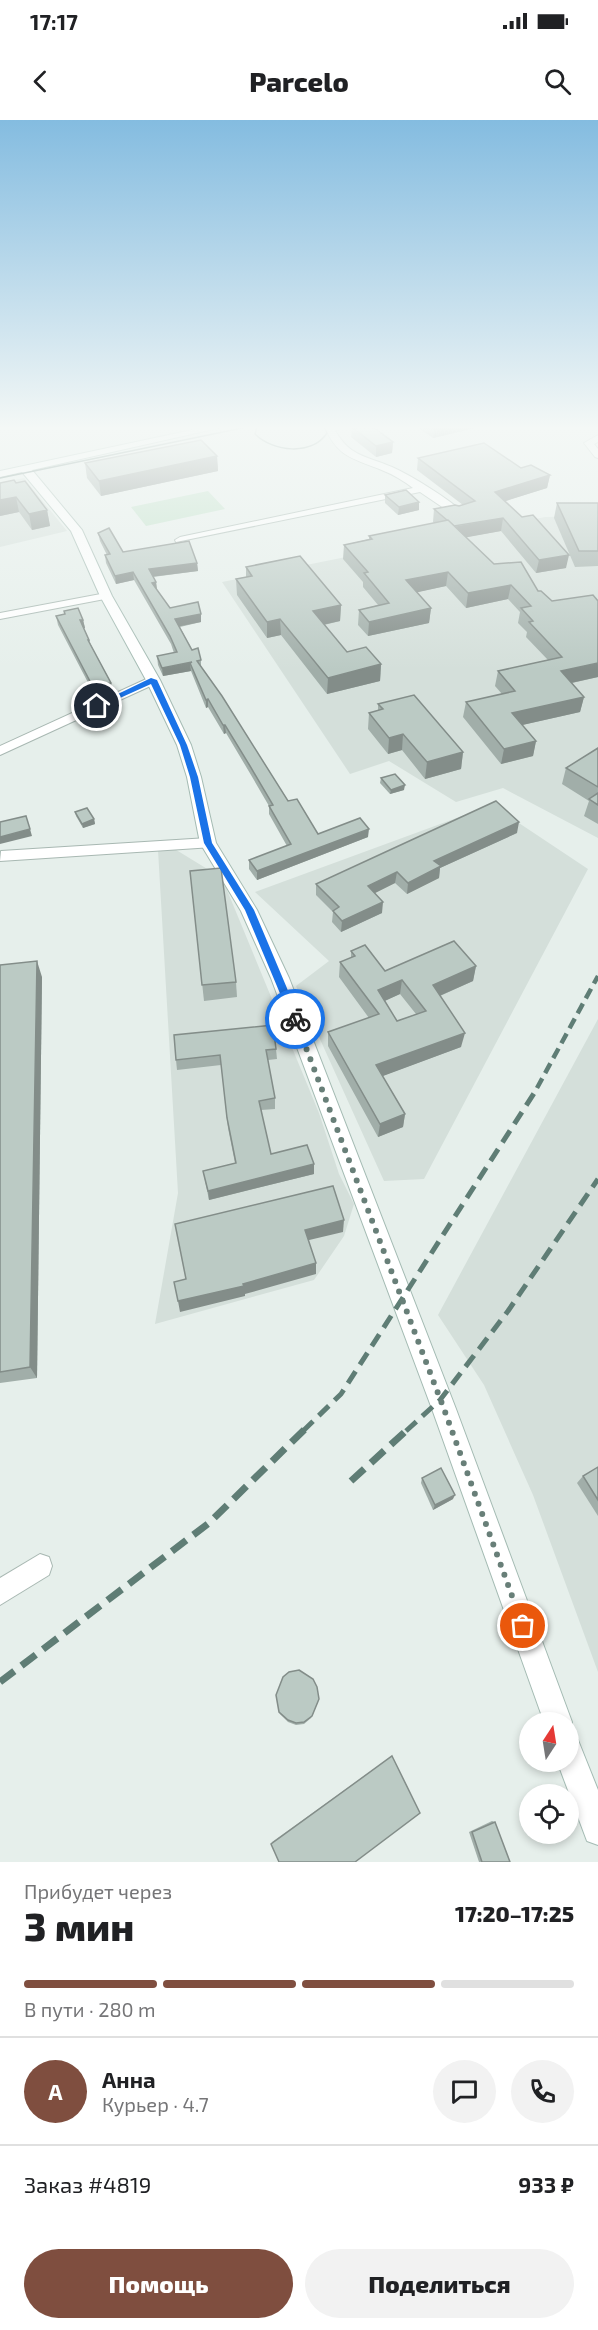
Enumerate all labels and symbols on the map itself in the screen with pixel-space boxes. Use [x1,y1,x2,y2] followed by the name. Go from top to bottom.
[71,680,122,731] pin
[265,989,325,1049] courier
[497,1600,548,1651] pin
[519,1712,579,1772] north arrow

